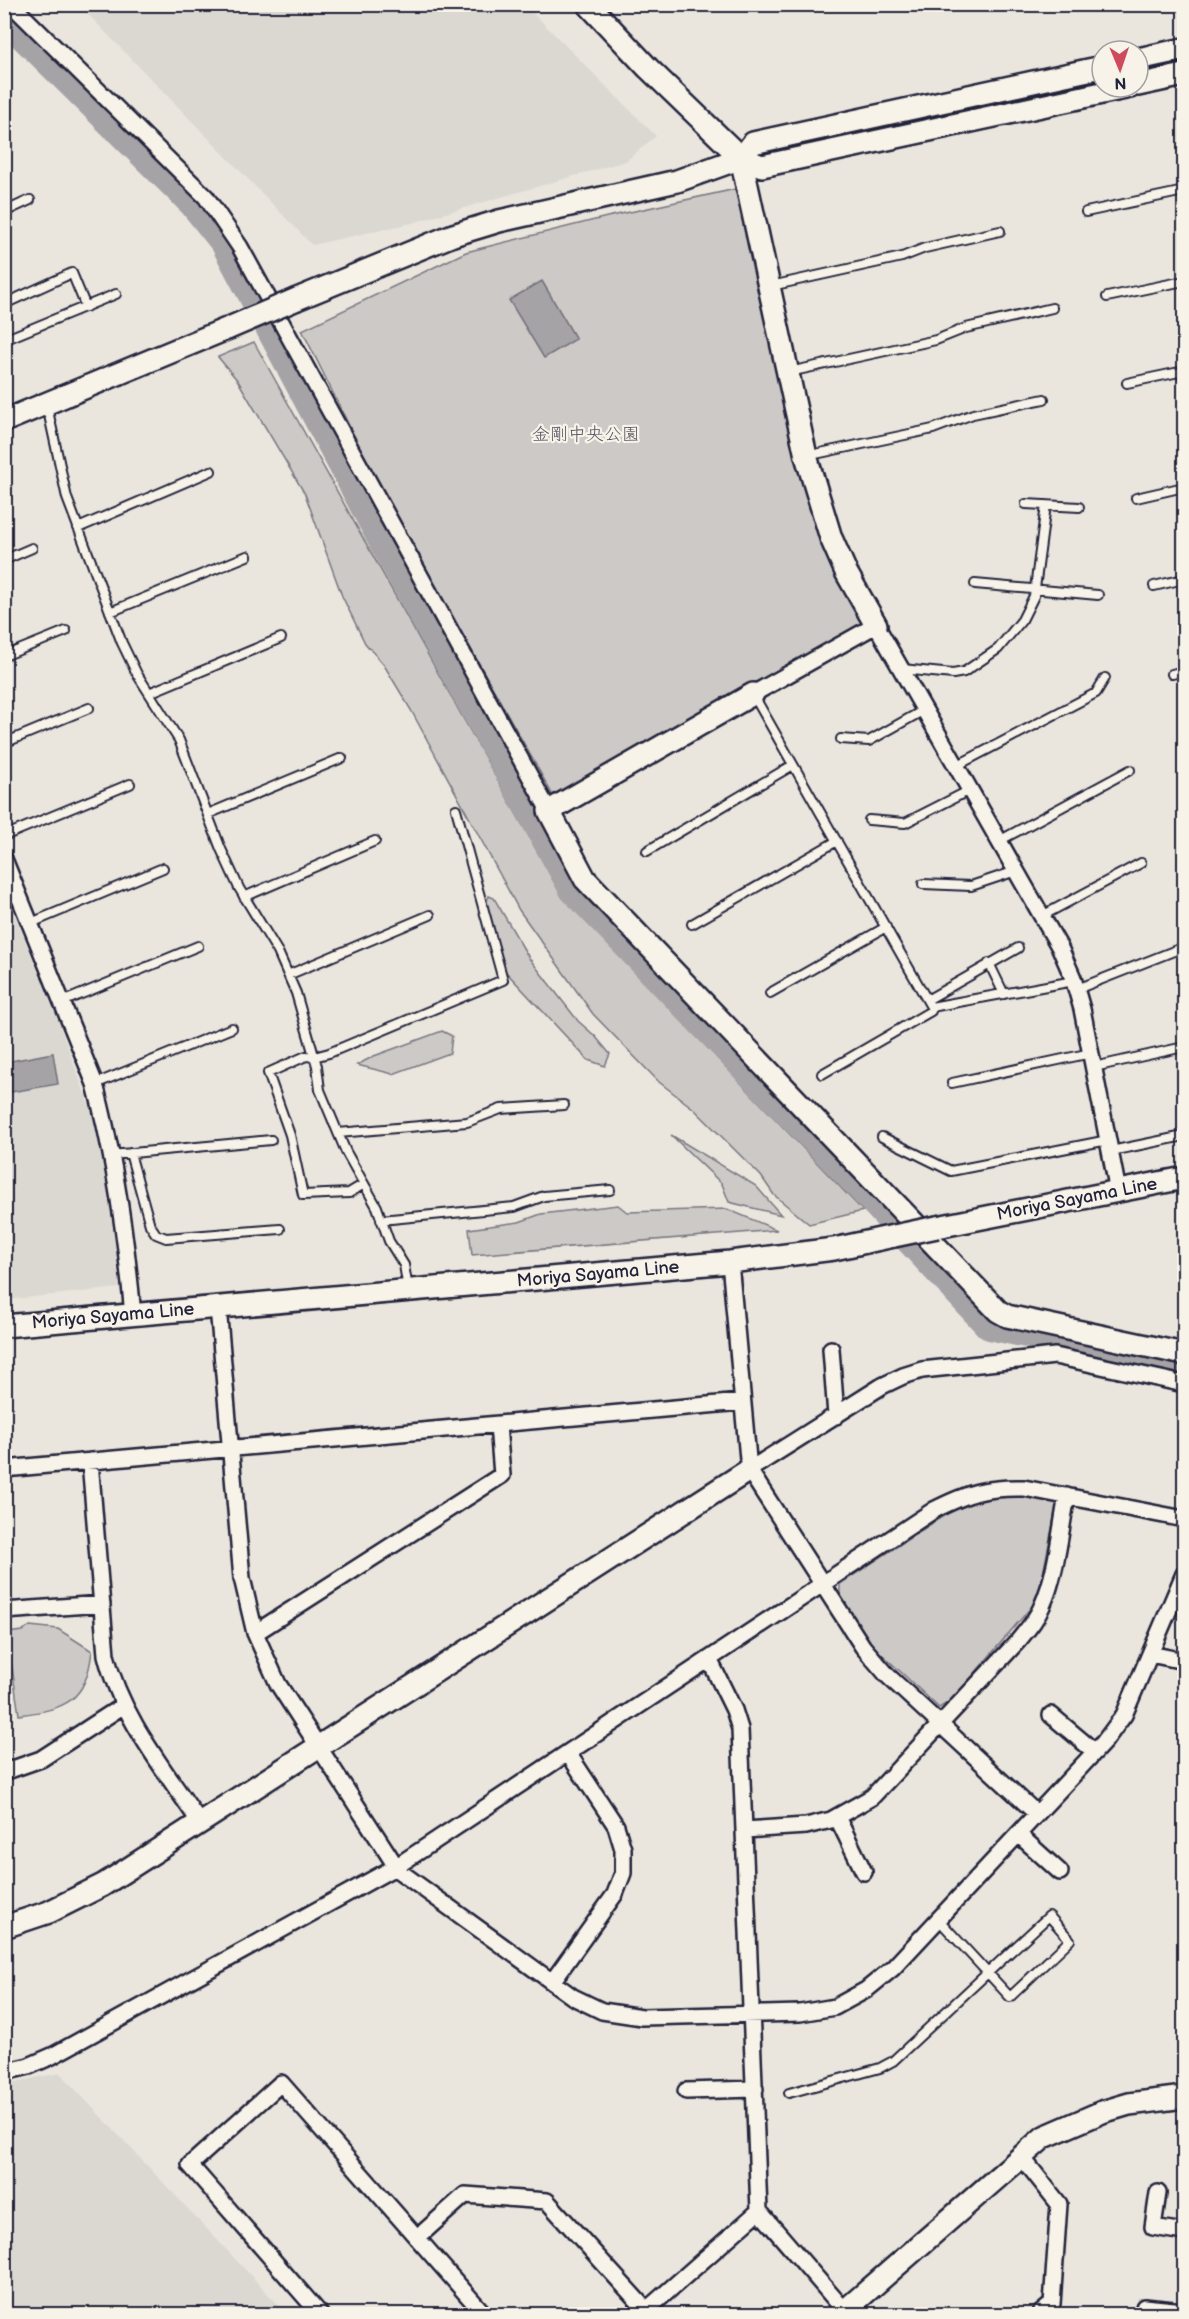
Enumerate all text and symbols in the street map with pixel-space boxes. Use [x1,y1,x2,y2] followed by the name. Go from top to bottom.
[1090,39,1150,99] north arrow
[1114,73,1127,92] text: N
[532,424,640,445] park label: 金剛中央公園
[995,1173,1159,1225] street label: Moriya Sayama Line
[516,1256,680,1292] street label: Moriya Sayama Line
[31,1298,195,1334] street label: Moriya Sayama Line

